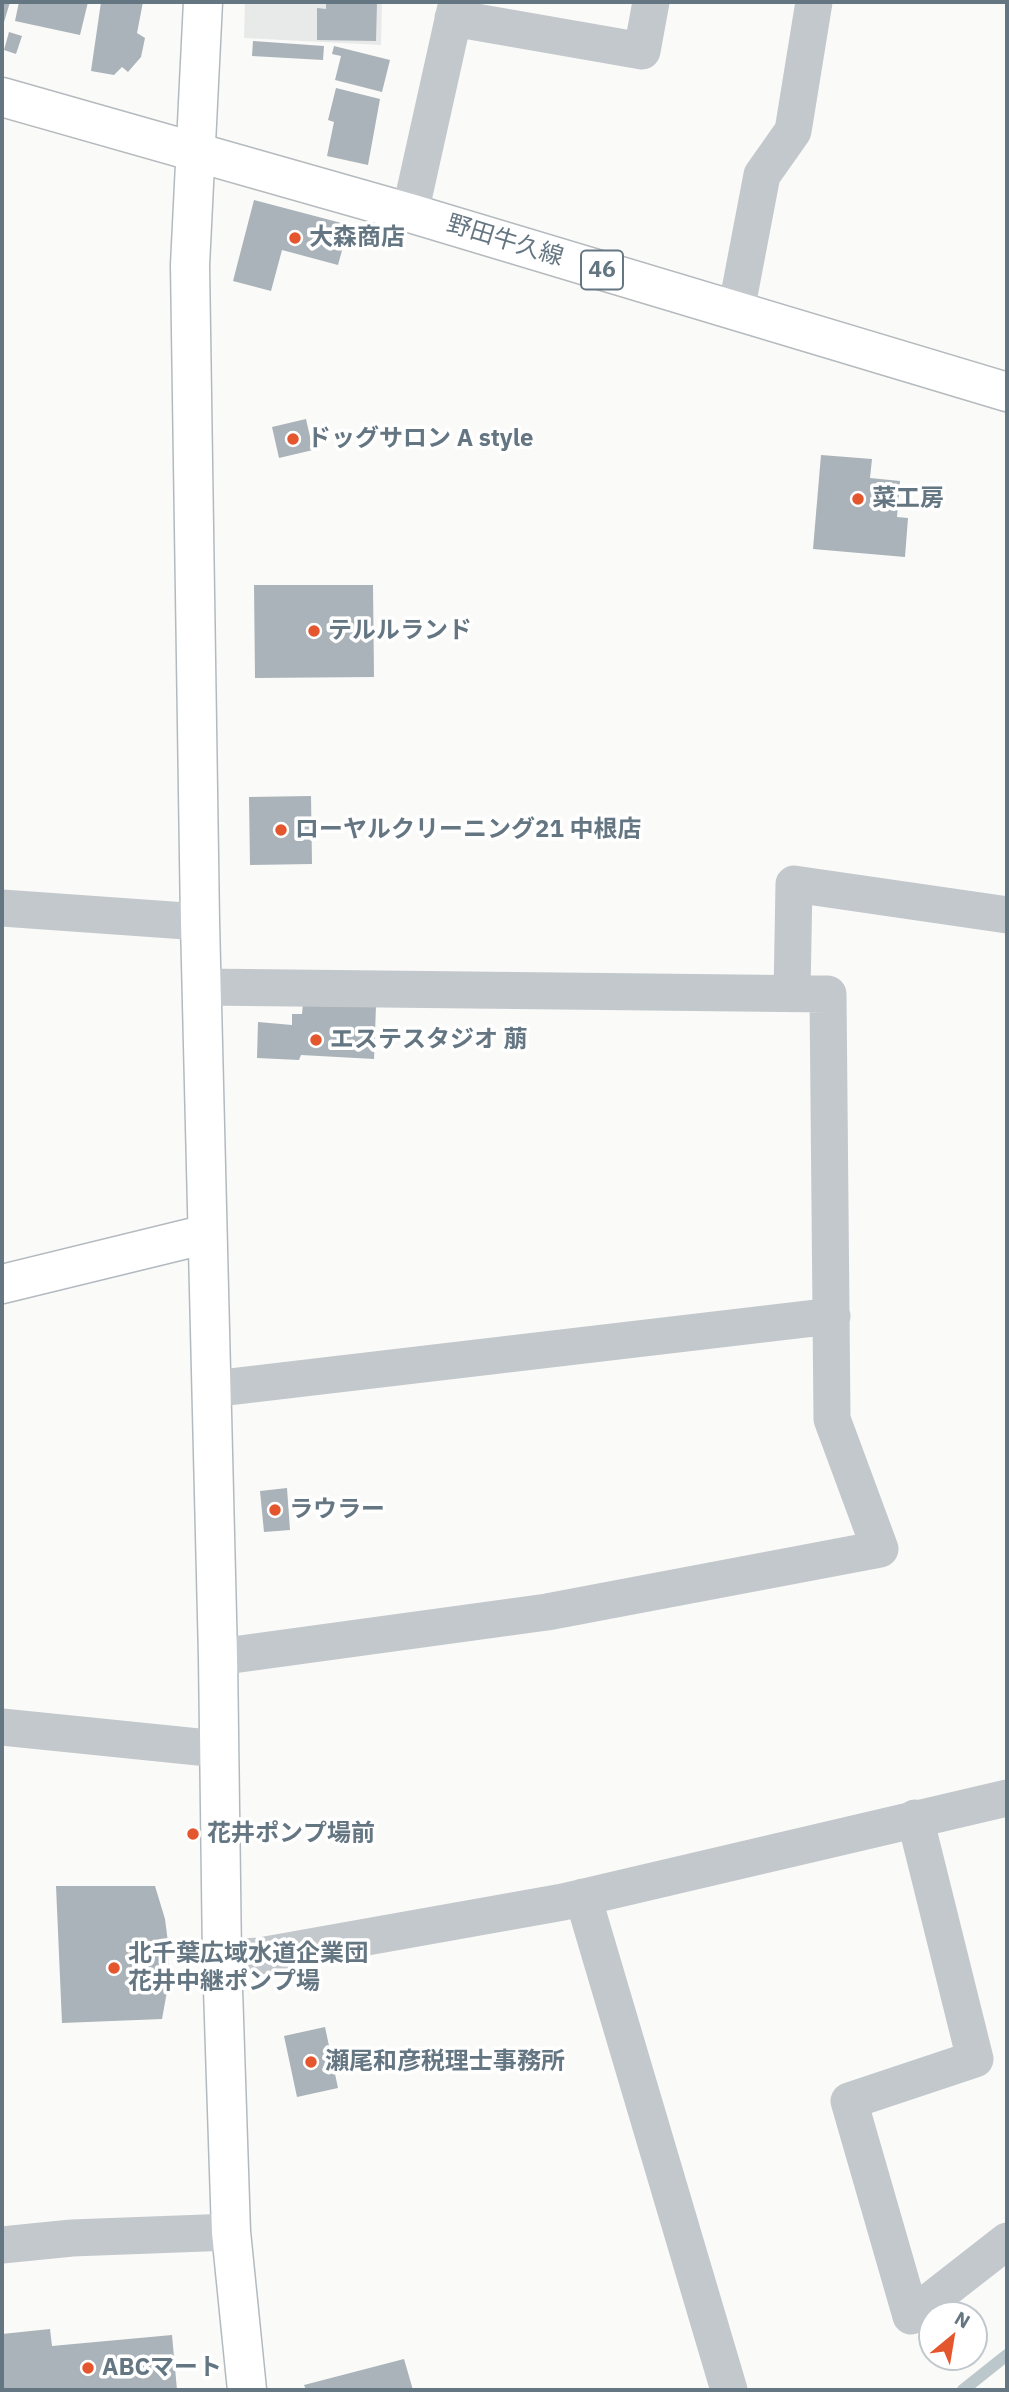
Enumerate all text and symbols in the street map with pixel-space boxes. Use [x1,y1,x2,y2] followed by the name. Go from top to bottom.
[443,210,567,272] street label: 野田牛久線
[309,224,405,252] place label: 大森商店
[287,230,303,246] marker: 大森商店
[581,250,623,290] road number: 46
[307,425,533,453] place label: ドッグサロン A style
[285,431,301,447] marker: ドッグサロン A style
[872,485,944,513] place label: 菜工房
[850,491,866,507] marker: 菜工房
[328,617,472,645] place label: テルルランド
[306,623,322,639] marker: テルルランド
[295,816,641,844] place label: ローヤルクリーニング21 中根店
[273,822,289,838] marker: ローヤルクリーニング21 中根店
[330,1026,528,1054] place label: エステスタジオ 萠
[308,1032,324,1048] marker: エステスタジオ 萠
[289,1496,385,1524] place label: ラウラー
[267,1502,283,1518] marker: ラウラー
[207,1820,375,1848] place label: 花井ポンプ場前
[185,1826,201,1842] marker: 花井ポンプ場前
[128,1940,368,1996] place label: 北千葉広域水道企業団 花井中継ポンプ場
[106,1960,122,1976] marker: 北千葉広域水道企業団 花井中継ポンプ場
[325,2048,565,2076] place label: 瀬尾和彦税理士事務所
[303,2054,319,2070] marker: 瀬尾和彦税理士事務所
[918,2301,988,2371] north arrow
[951,2306,974,2333] text: N
[102,2354,222,2382] place label: ABCマート
[80,2360,96,2376] marker: ABCマート

